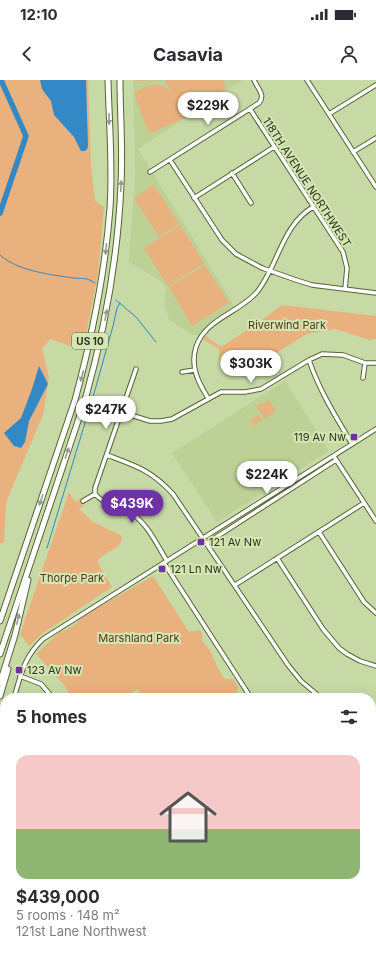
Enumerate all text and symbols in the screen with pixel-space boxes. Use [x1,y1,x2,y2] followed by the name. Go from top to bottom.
[20,5,58,24] text: 12:10
[16,43,38,65] icon: back
[338,43,360,65] icon: person
[153,44,223,65] text: Casavia
[180,92,236,126] pin: $229K
[187,97,229,113] text: $229K
[106,113,112,126] one-way arrow
[260,114,354,250] street label: 118TH AVENUE NORTHWEST
[118,179,124,192] one-way arrow
[103,243,109,255] one-way arrow
[104,309,110,321] one-way arrow
[248,318,326,332] park label: Riverwind Park
[72,333,108,349] road number: US 10
[223,350,279,384] pin: $303K
[229,355,273,371] text: $303K
[79,371,85,383] one-way arrow
[78,396,134,430] pin: $247K
[85,401,127,417] text: $247K
[294,430,346,444] place label: 119 Av Nw
[349,432,359,442] marker: 119 Av Nw
[64,447,70,459] one-way arrow
[239,461,295,495] pin: $224K
[246,466,288,482] text: $224K
[104,490,160,524] pin: $439K
[38,494,44,506] one-way arrow
[110,495,154,511] text: $439K
[209,535,261,549] place label: 121 Av Nw
[196,537,206,547] marker: 121 Av Nw
[170,562,222,576] place label: 121 Ln Nw
[157,564,167,574] marker: 121 Ln Nw
[40,571,104,585] park label: Thorpe Park
[16,613,22,625] one-way arrow
[98,631,180,645] park label: Marshland Park
[27,663,81,677] place label: 123 Av Nw
[14,665,24,675] marker: 123 Av Nw
[338,706,360,728] icon: filters
[16,707,87,727] text: 5 homes
[152,781,224,853] icon: home
[16,887,100,907] text: $439,000
[16,907,120,923] text: 5 rooms · 148 m²
[16,923,147,939] text: 121st Lane Northwest

